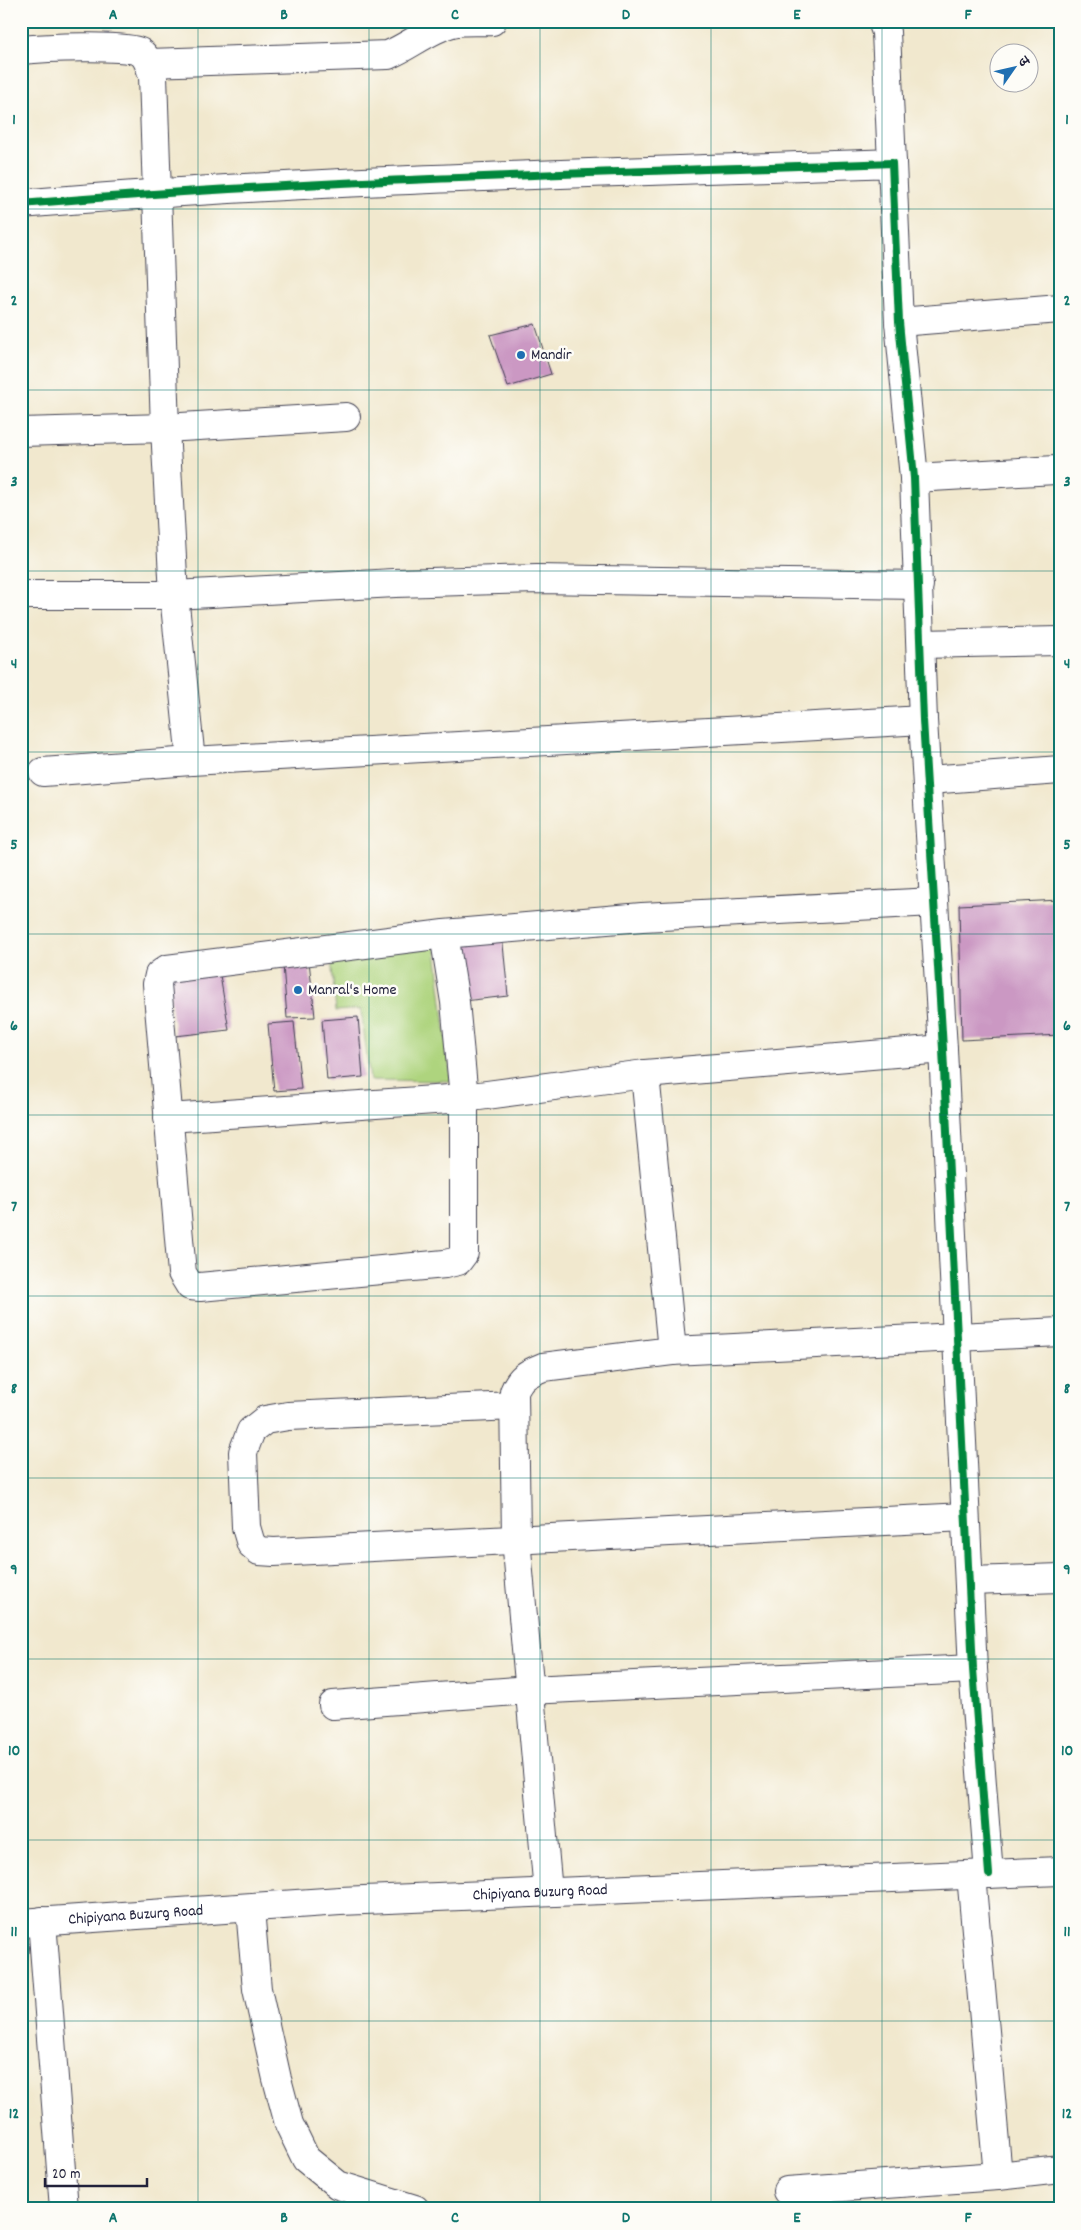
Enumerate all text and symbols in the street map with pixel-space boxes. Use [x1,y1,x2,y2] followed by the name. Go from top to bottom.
[109,4,118,27] text: A
[280,4,288,27] text: B
[451,4,459,27] text: C
[622,4,631,27] text: D
[793,4,801,27] text: E
[964,4,972,27] text: F
[988,42,1038,92] north arrow
[1012,52,1034,72] text: उ
[12,109,16,132] text: 1
[1065,109,1069,132] text: 1
[11,290,18,313] text: 2
[1064,290,1071,313] text: 2
[531,344,572,367] place label: Mandir
[515,349,527,361] marker: Mandir
[10,471,18,494] text: 3
[1063,471,1071,494] text: 3
[11,653,17,676] text: 4
[1064,653,1070,676] text: 4
[10,834,18,857] text: 5
[1063,834,1071,857] text: 5
[308,979,396,1002] place label: Manral's Home
[292,984,304,996] marker: Manral's Home
[10,1015,18,1038] text: 6
[1063,1015,1071,1038] text: 6
[11,1196,17,1219] text: 7
[1064,1196,1070,1219] text: 7
[11,1378,18,1401] text: 8
[1064,1378,1071,1401] text: 8
[10,1559,18,1582] text: 9
[1063,1559,1071,1582] text: 9
[8,1740,20,1763] text: 10
[1061,1740,1073,1763] text: 10
[472,1878,608,1907] street label: Chipiyana Buzurg Road
[68,1899,204,1931] street label: Chipiyana Buzurg Road
[10,1921,18,1944] text: 11
[1063,1921,1071,1944] text: 11
[9,2103,19,2126] text: 12
[1062,2103,1072,2126] text: 12
[45,2155,148,2187] scale bar
[52,2164,80,2186] text: 20 m
[109,2207,118,2230] text: A
[280,2207,288,2230] text: B
[451,2207,459,2230] text: C
[622,2207,631,2230] text: D
[793,2207,801,2230] text: E
[964,2207,972,2230] text: F

